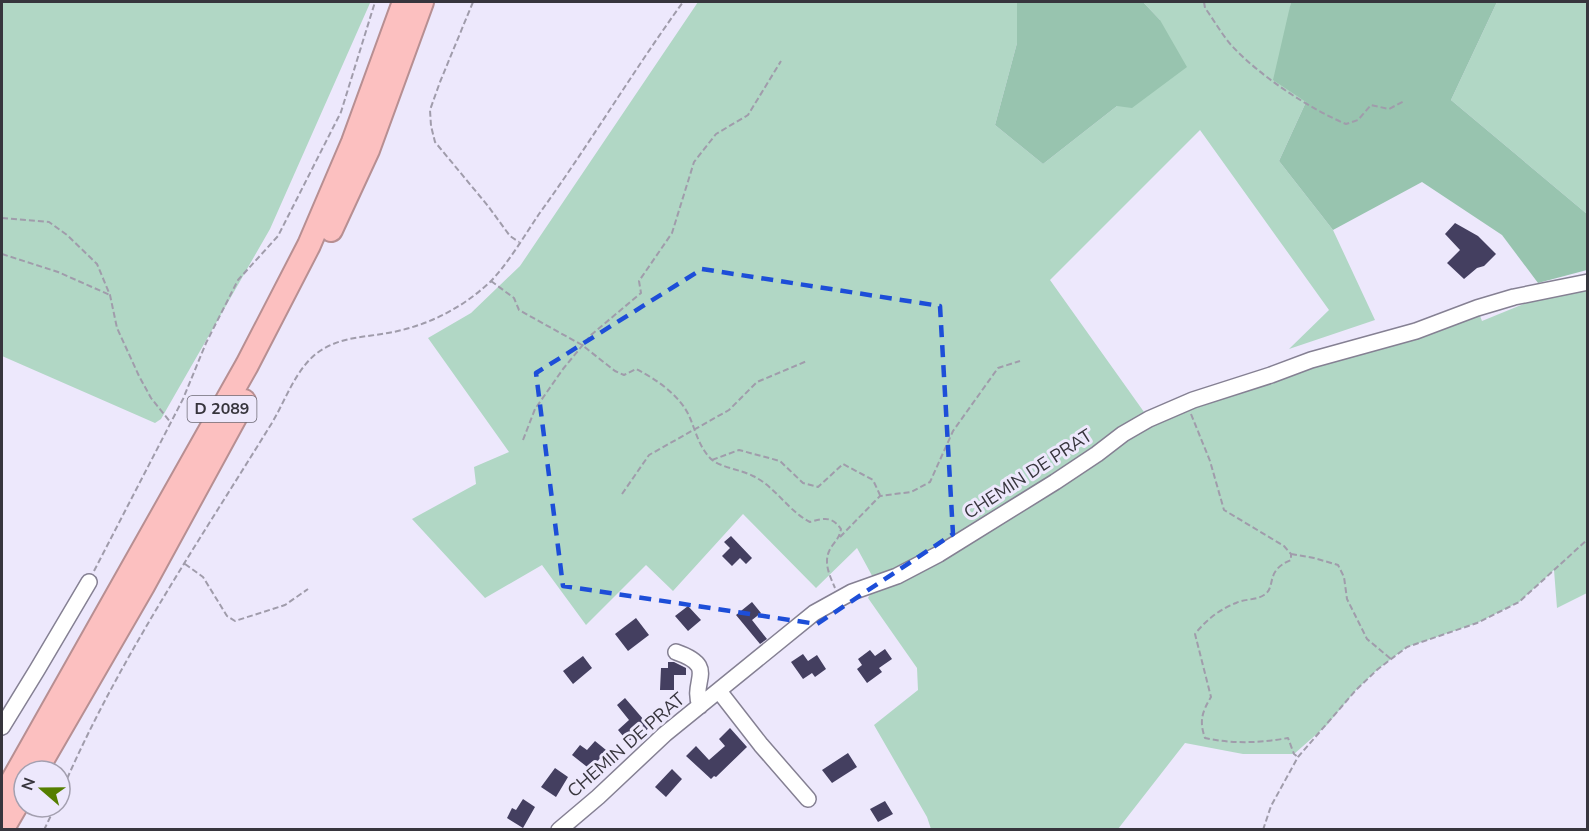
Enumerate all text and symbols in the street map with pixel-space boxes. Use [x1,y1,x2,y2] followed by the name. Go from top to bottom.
[188,396,256,422] road number: D 2089
[959,423,1097,525] street label: CHEMIN DE PRAT
[562,687,690,803] street label: CHEMIN DE PRAT
[12,759,72,819] north arrow
[16,775,41,794] text: N

